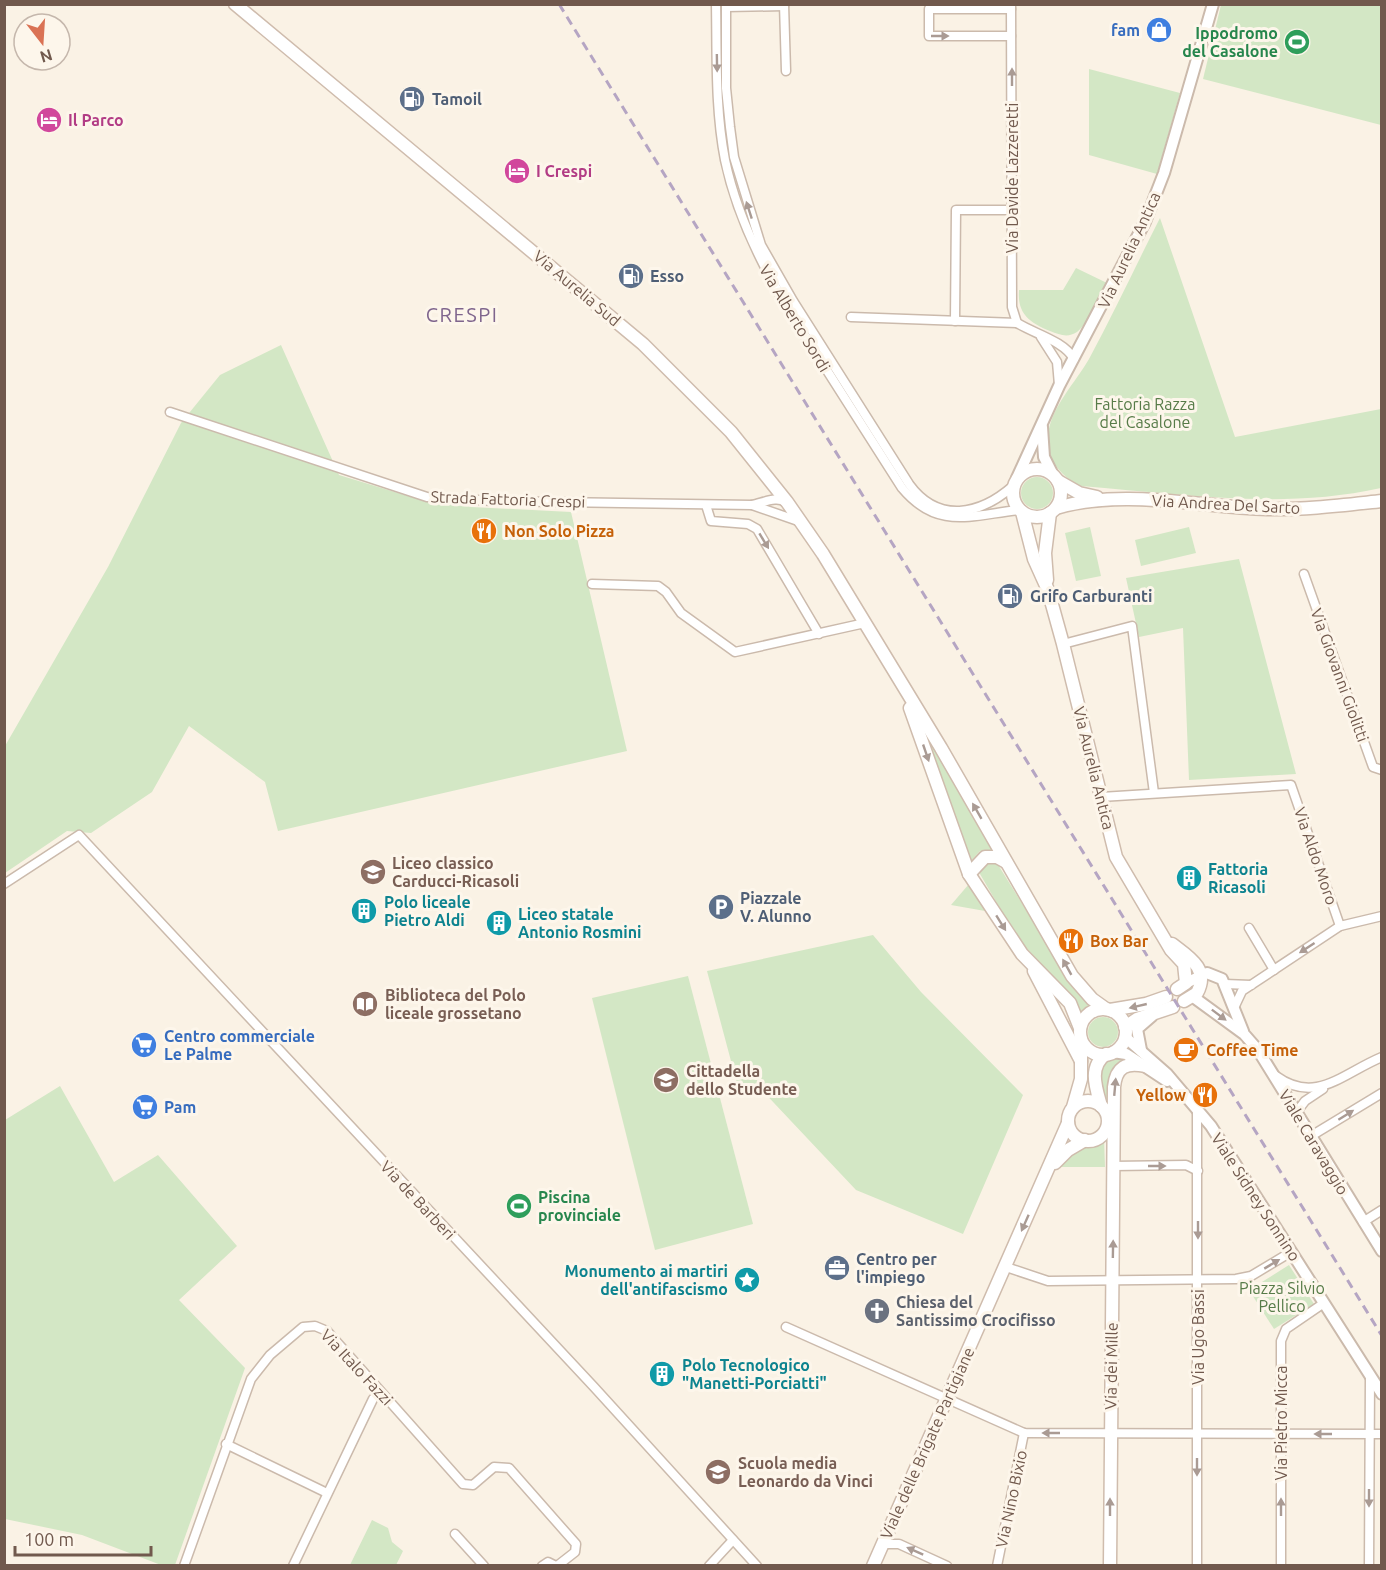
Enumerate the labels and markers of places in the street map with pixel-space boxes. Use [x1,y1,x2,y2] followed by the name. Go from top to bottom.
[1144,15,1174,45] shop icon: fam
[1111,21,1140,39] place label: fam
[1182,24,1278,60] place label: Ippodromo del Casalone
[1282,27,1312,57] sports icon: Ippodromo del Casalone
[397,84,427,114] fuel station icon: Tamoil
[432,90,482,108] place label: Tamoil
[34,105,64,135] hotel icon: Il Parco
[68,111,124,129] place label: Il Parco
[502,156,532,186] hotel icon: I Crespi
[536,162,592,180] place label: I Crespi
[616,261,646,291] fuel station icon: Esso
[650,267,684,285] place label: Esso
[469,516,499,546] restaurant icon: Non Solo Pizza
[504,522,614,540] place label: Non Solo Pizza
[995,581,1025,611] fuel station icon: Grifo Carburanti
[1030,587,1152,605] place label: Grifo Carburanti
[392,854,519,890] place label: Liceo classico Carducci-Ricasoli
[358,857,388,887] school or university icon: Liceo classico Carducci-Ricasoli
[1208,860,1268,896] place label: Fattoria Ricasoli
[1174,863,1204,893] building icon: Fattoria Ricasoli
[740,889,812,925] place label: Piazzale V. Alunno
[706,892,736,922] parking icon: Piazzale V. Alunno
[384,893,471,929] place label: Polo liceale Pietro Aldi
[349,896,379,926] building icon: Polo liceale Pietro Aldi
[518,905,642,941] place label: Liceo statale Antonio Rosmini
[484,908,514,938] building icon: Liceo statale Antonio Rosmini
[1056,926,1086,956] restaurant icon: Box Bar
[1090,932,1149,950] place label: Box Bar
[385,986,526,1022] place label: Biblioteca del Polo liceale grossetano
[350,989,380,1019] library icon: Biblioteca del Polo liceale grossetano
[164,1027,315,1063] place label: Centro commerciale Le Palme
[129,1030,159,1060] supermarket icon: Centro commerciale Le Palme
[1171,1035,1201,1065] cafe icon: Coffee Time
[1206,1041,1299,1059] place label: Coffee Time
[686,1062,797,1098] place label: Cittadella dello Studente
[651,1065,681,1095] school or university icon: Cittadella dello Studente
[1190,1080,1220,1110] restaurant icon: Yellow
[1136,1086,1186,1104] place label: Yellow
[130,1092,160,1122] supermarket icon: Pam
[164,1098,196,1116] place label: Pam
[538,1188,621,1224] place label: Piscina provinciale
[504,1191,534,1221] sports icon: Piscina provinciale
[856,1250,937,1286] place label: Centro per l'impiego
[822,1253,852,1283] office icon: Centro per l'impiego
[565,1262,728,1298] place label: Monumento ai martiri dell'antifascismo
[732,1265,762,1295] place icon: Monumento ai martiri dell'antifascismo
[896,1293,1056,1329] place label: Chiesa del Santissimo Crocifisso
[862,1296,892,1326] church icon: Chiesa del Santissimo Crocifisso
[682,1356,827,1392] place label: Polo Tecnologico "Manetti-Porciatti"
[647,1359,677,1389] building icon: Polo Tecnologico "Manetti-Porciatti"
[738,1454,873,1490] place label: Scuola media Leonardo da Vinci
[703,1457,733,1487] school or university icon: Scuola media Leonardo da Vinci

